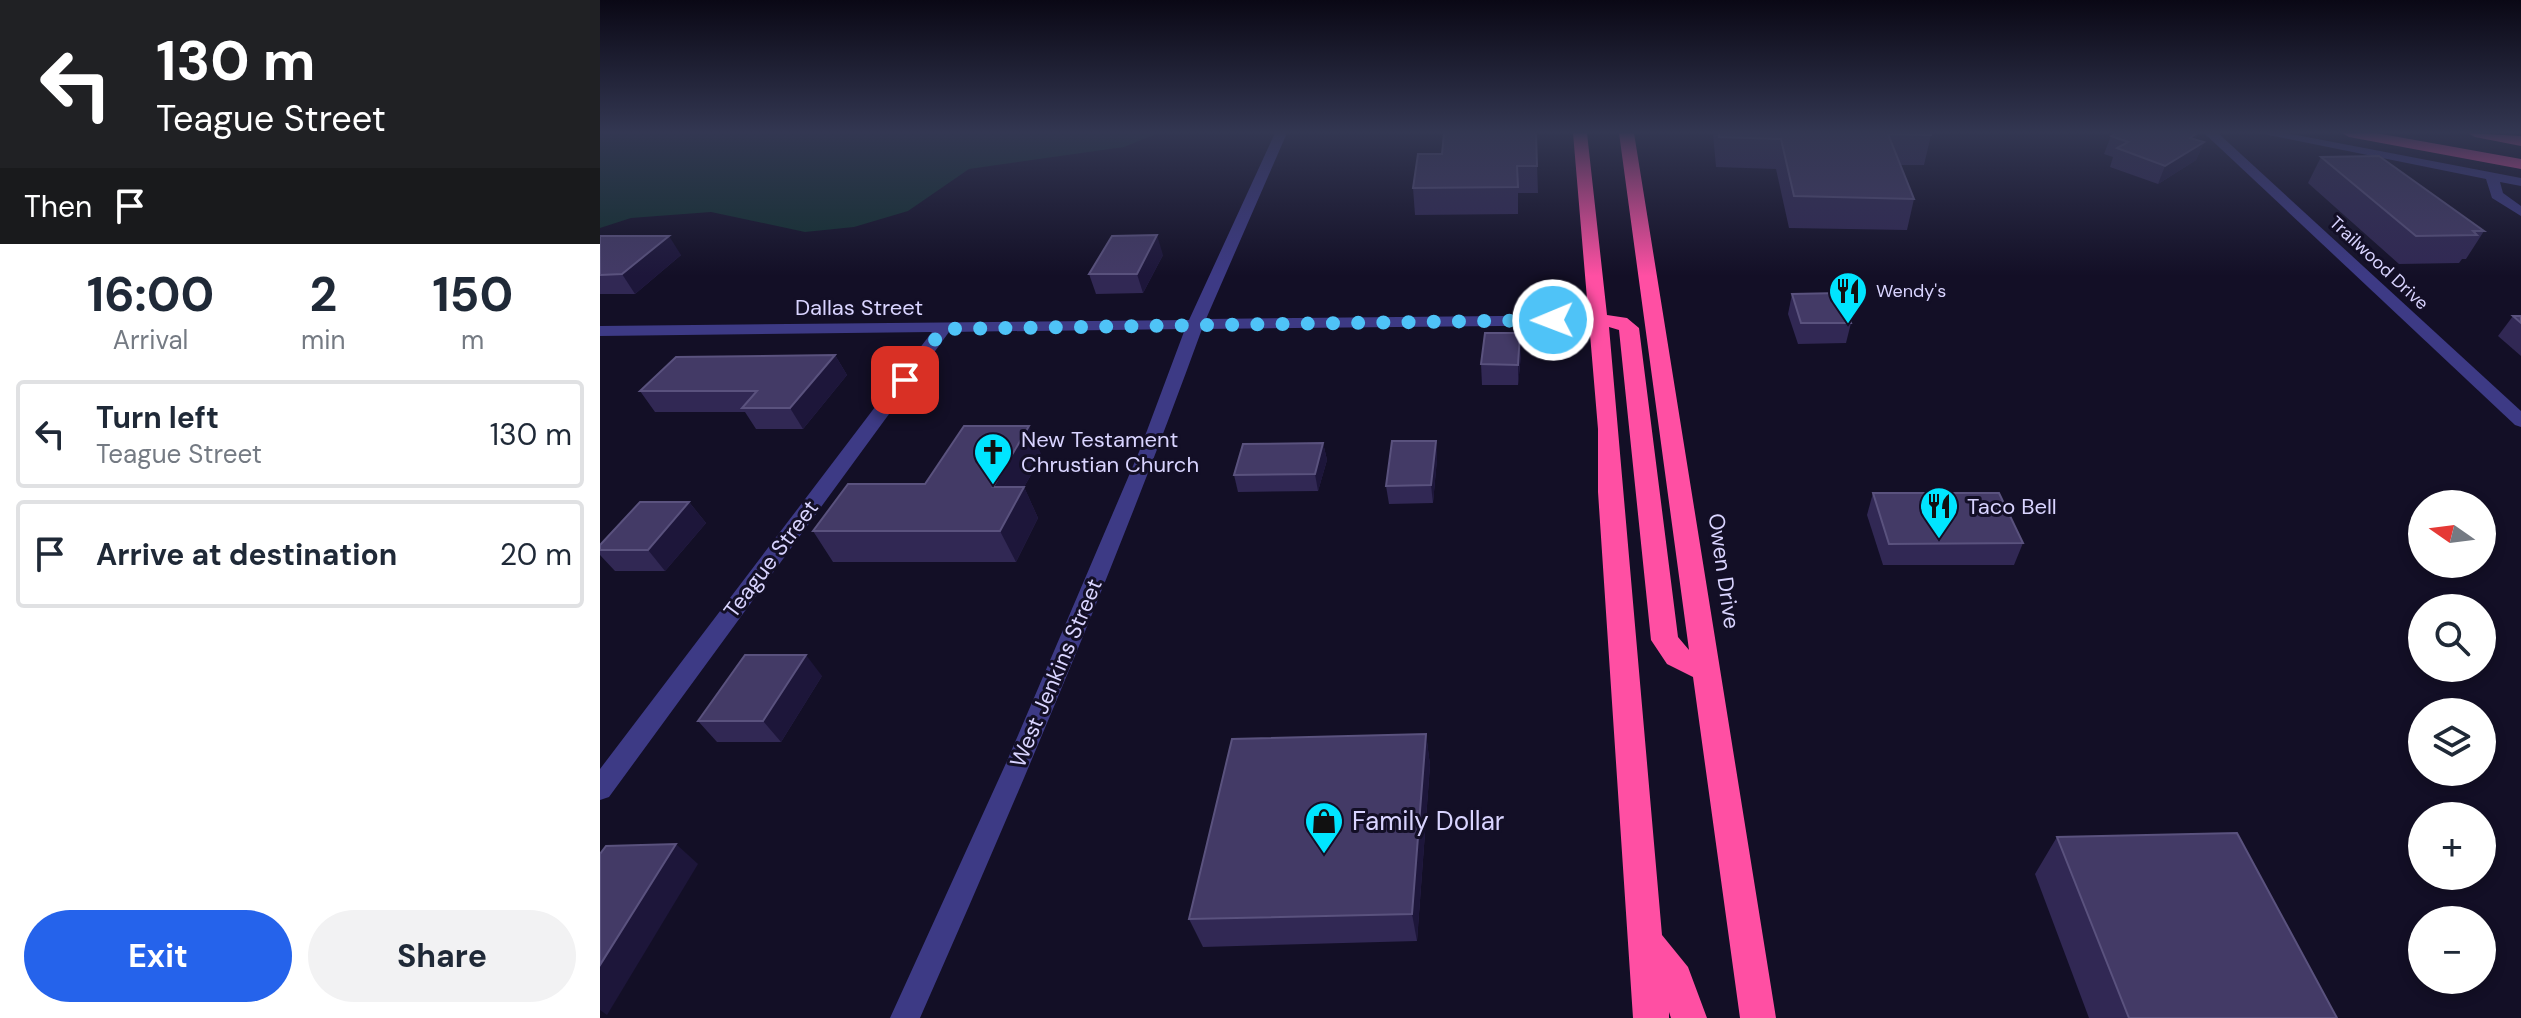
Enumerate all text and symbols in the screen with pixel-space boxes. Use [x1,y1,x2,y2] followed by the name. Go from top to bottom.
[156,24,315,97] text: 130 m
[24,32,128,136] icon: left
[156,95,386,142] text: Teague Street
[108,184,152,228] icon: arrive
[24,187,92,226] text: Then
[2324,211,2434,315] street label: Trailwood Drive
[87,263,214,326] text: 16:00
[309,263,337,326] text: 2
[432,263,513,326] text: 150
[1827,270,1869,325] restaurant icon: Wendy's
[1511,278,1595,362] position arrow
[1876,279,1946,303] place label: Wendy's
[795,293,923,322] street label: Dallas Street
[113,323,188,357] text: Arrival
[301,323,345,357] text: min
[461,323,484,357] text: m
[871,346,939,414] pin
[883,358,927,402] icon: arrive
[96,398,219,437] text: Turn left
[28,412,72,456] icon: left
[490,415,572,454] text: 130 m
[1021,425,1199,479] place label: New Testament Chrustian Church
[972,431,1014,486] church icon: New Testament Chrustian Church
[96,437,262,471] text: Teague Street
[1918,485,1960,540] restaurant icon: Taco Bell
[2408,490,2496,578] north arrow
[2408,490,2496,994] map controls
[1967,492,2057,521] place label: Taco Bell
[717,494,825,624] street label: Teague Street
[1702,511,1746,631] street label: Owen Drive
[28,532,72,576] icon: arrive
[96,535,397,574] text: Arrive at destination
[500,535,572,574] text: 20 m
[1003,574,1109,772] street label: West Jenkins Street
[2408,594,2496,682] button: search
[2408,698,2496,786] button: layers
[1303,800,1345,855] shop icon: Family Dollar
[2408,802,2496,890] button: +
[1352,804,1504,838] place label: Family Dollar
[2408,906,2496,994] button: −
[24,910,292,1002] button: Exit
[308,910,576,1002] button: Share

